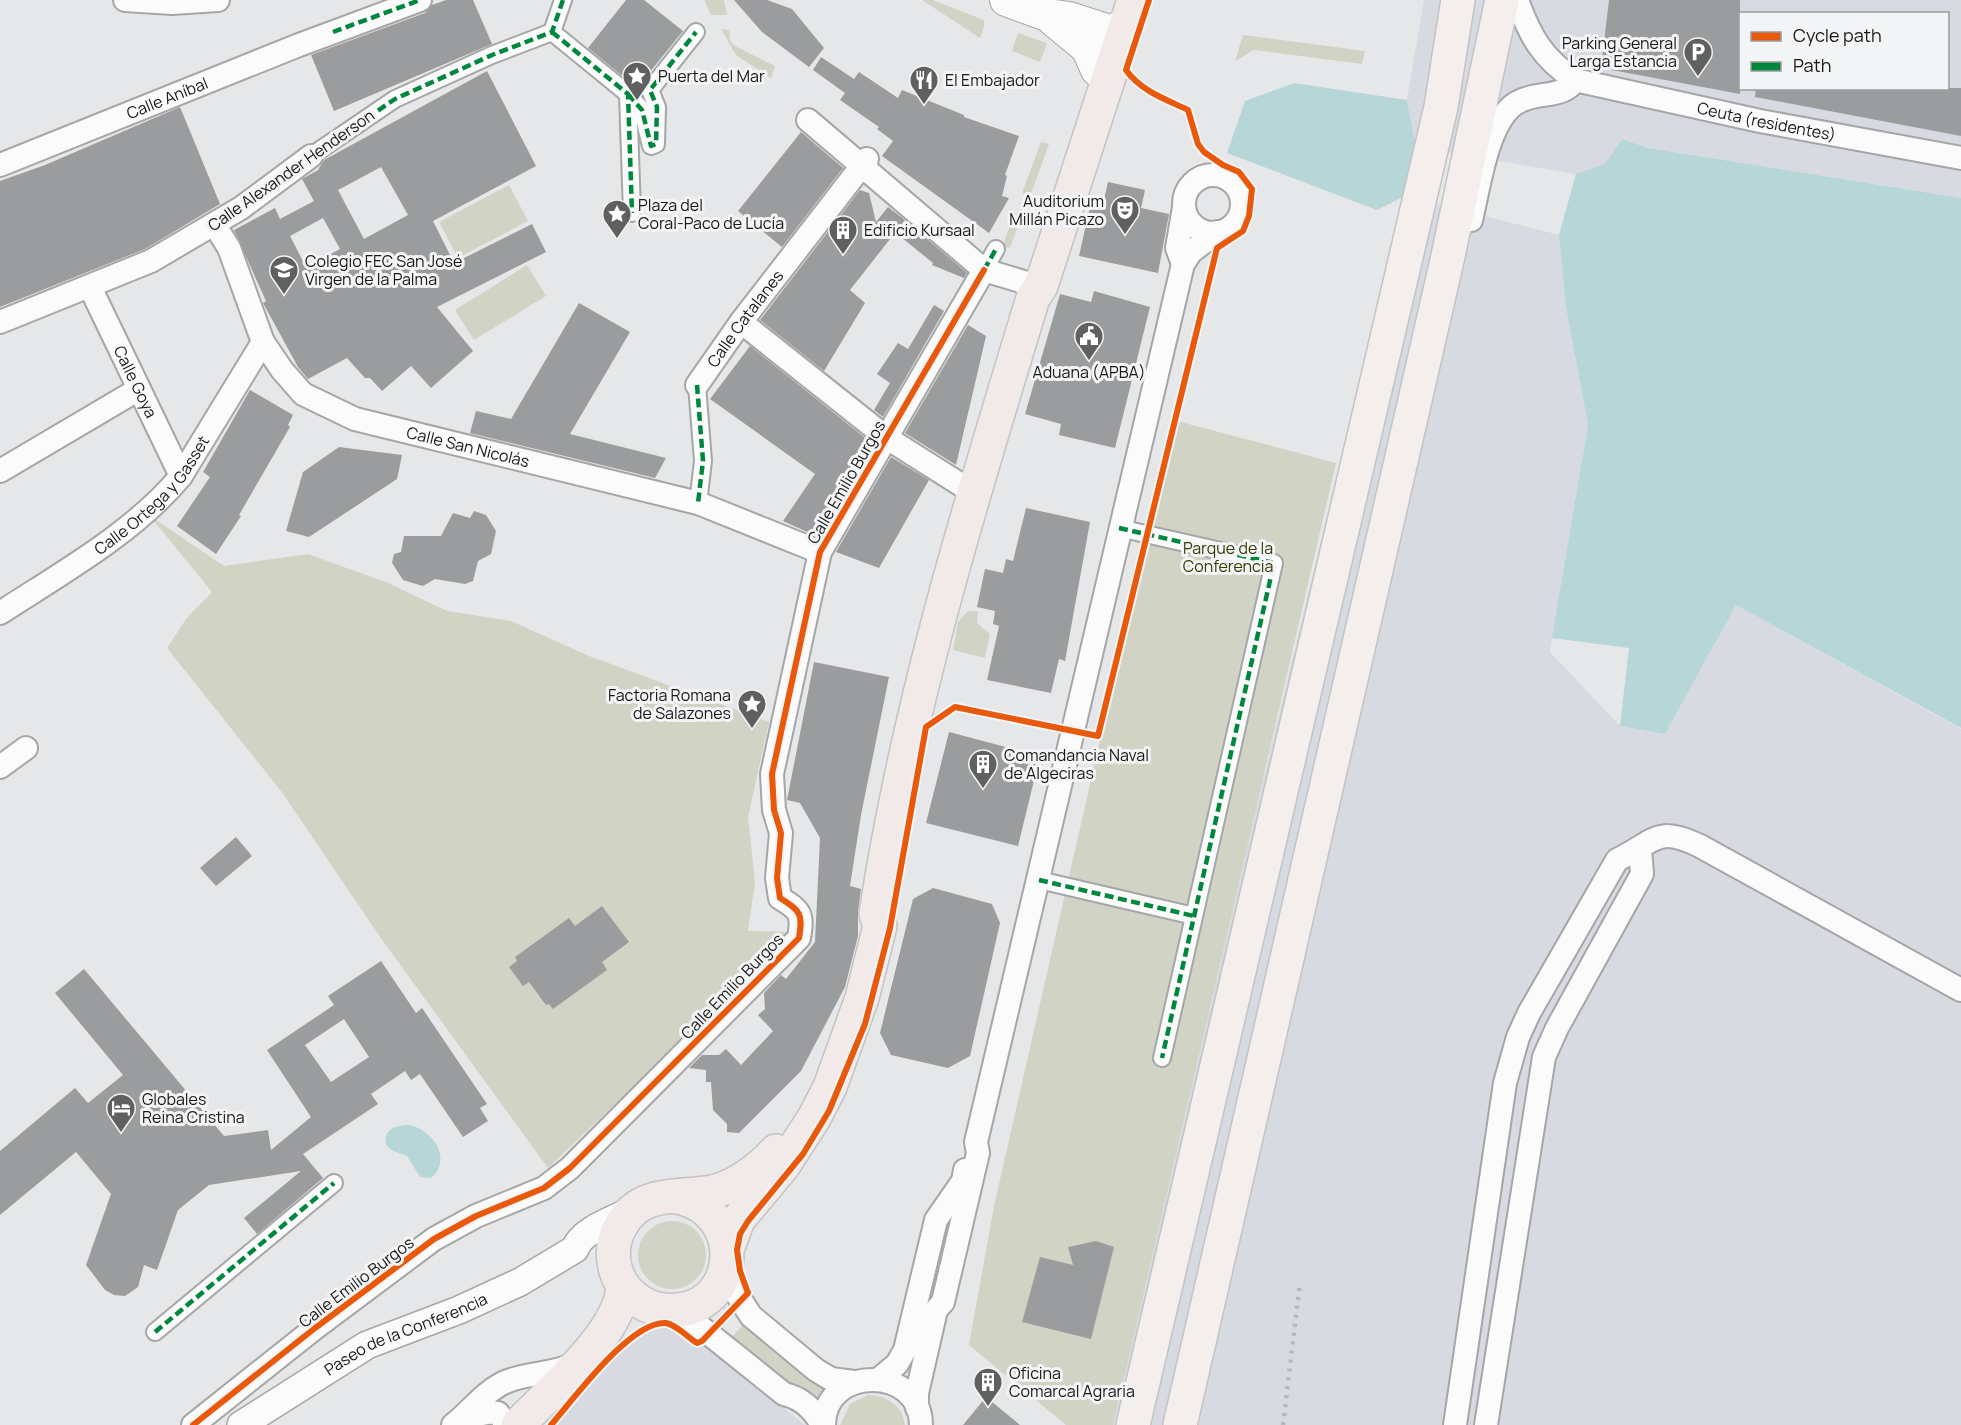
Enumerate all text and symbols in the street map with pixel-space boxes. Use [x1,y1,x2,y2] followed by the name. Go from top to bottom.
[1739,12,1949,90] legend
[1793,23,1882,47] text: Cycle path
[1562,32,1677,72] place label: Parking General Larga Estancia
[1682,36,1714,78] parking icon: Parking General Larga Estancia
[1793,53,1831,77] text: Path
[621,60,653,102] place icon: Puerta del Mar
[908,64,940,106] restaurant icon: El Embajador
[658,65,765,87] place label: Puerta del Mar
[945,69,1040,91] place label: El Embajador
[123,72,211,124] street label: Calle Aníbal
[1695,96,1838,146] street label: Ceuta (residentes)
[203,104,379,236] street label: Calle Alexander Henderson
[1009,190,1104,230] place label: Auditorium Millán Picazo
[638,194,784,234] place label: Plaza del Coral-Paco de Lucía
[1109,194,1141,236] theatre icon: Auditorium Millán Picazo
[601,198,633,240] place icon: Plaza del Coral-Paco de Lucía
[827,214,859,256] building icon: Edificio Kursaal
[864,219,975,241] place label: Edificio Kursaal
[305,250,462,290] place label: Colegio FEC San José Virgen de la Palma
[268,254,300,296] school or university icon: Colegio FEC San José Virgen de la Palma
[702,265,788,372] street label: Calle Catalanes
[1073,320,1105,362] public building icon: Aduana (APBA)
[109,342,162,421] street label: Calle Goya
[1033,361,1145,383] place label: Aduana (APBA)
[802,416,890,548] street label: Calle Emilio Burgos
[404,421,532,472] street label: Calle San Nicolás
[90,431,214,560] street label: Calle Ortega y Gasset
[1183,537,1273,577] park label: Parque de la Conferencia
[608,684,731,724] place label: Factoria Romana de Salazones
[736,688,768,730] place icon: Factoria Romana de Salazones
[1004,744,1149,784] place label: Comandancia Naval de Algeciras
[967,748,999,790] building icon: Comandancia Naval de Algeciras
[676,928,788,1044] street label: Calle Emilio Burgos
[142,1088,245,1128] place label: Globales Reina Cristina
[105,1092,137,1134] hotel icon: Globales Reina Cristina
[294,1231,418,1333] street label: Calle Emilio Burgos
[320,1288,491,1380] street label: Paseo de la Conferencia
[1009,1362,1135,1402] place label: Oficina Comarcal Agraria
[972,1366,1004,1408] building icon: Oficina Comarcal Agraria

